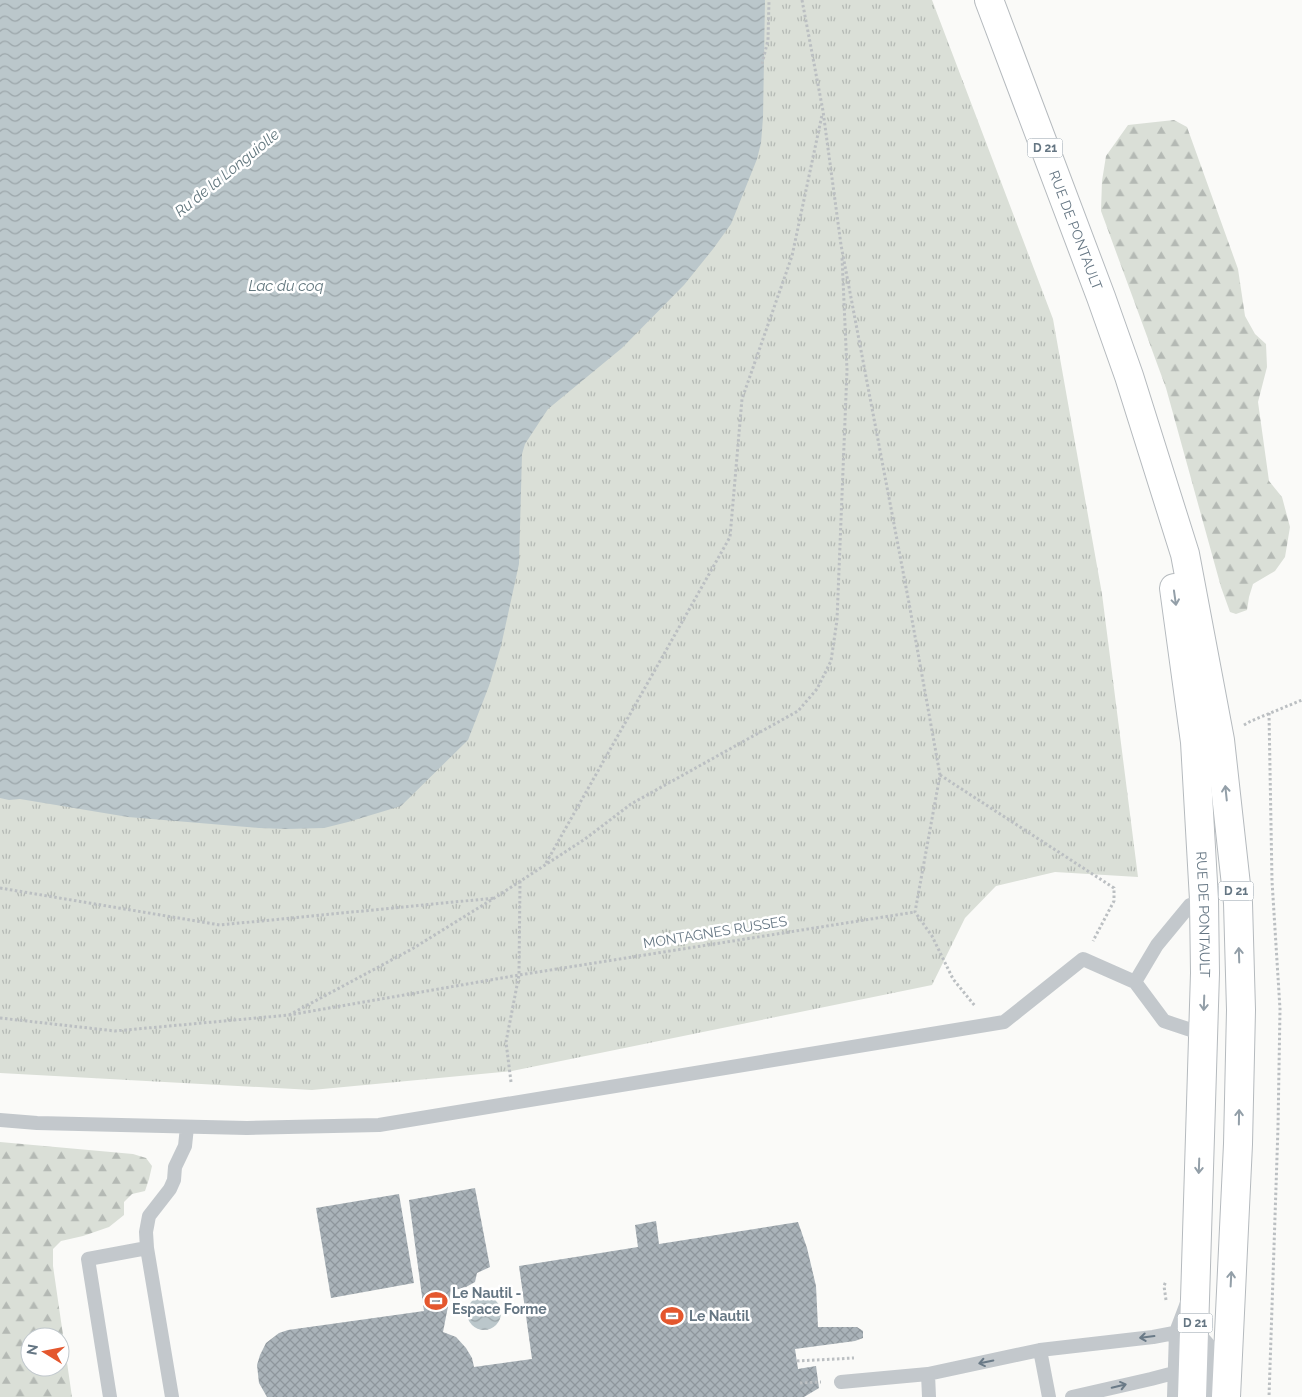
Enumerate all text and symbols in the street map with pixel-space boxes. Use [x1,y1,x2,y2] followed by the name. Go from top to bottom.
[171,125,283,221] water label: Ru de la Longuiolle
[1028,138,1062,158] road number: D 21
[1046,168,1106,293] street label: RUE DE PONTAULT
[248,277,324,295] water label: Lac du coq
[1170,589,1180,605] one-way arrow
[1221,785,1230,801] one-way arrow
[1193,851,1213,978] street label: RUE DE PONTAULT
[1218,881,1254,900] road number: D 21
[642,913,789,951] street label: MONTAGNES RUSSES
[1235,947,1244,963] one-way arrow
[1200,995,1209,1011] one-way arrow
[1234,1109,1243,1125] one-way arrow
[1194,1158,1204,1174] one-way arrow
[1226,1272,1235,1288] one-way arrow
[452,1285,547,1317] place label: Le Nautil - Espace Forme
[423,1288,449,1314] sports icon: Le Nautil - Espace Forme
[659,1303,685,1329] sports icon: Le Nautil
[689,1308,750,1324] place label: Le Nautil
[1178,1314,1212,1332] road number: D 21
[20,1327,70,1377] north arrow
[1139,1332,1155,1342] one-way arrow
[23,1343,41,1356] text: N
[978,1357,994,1367] one-way arrow
[1111,1381,1127,1390] one-way arrow

